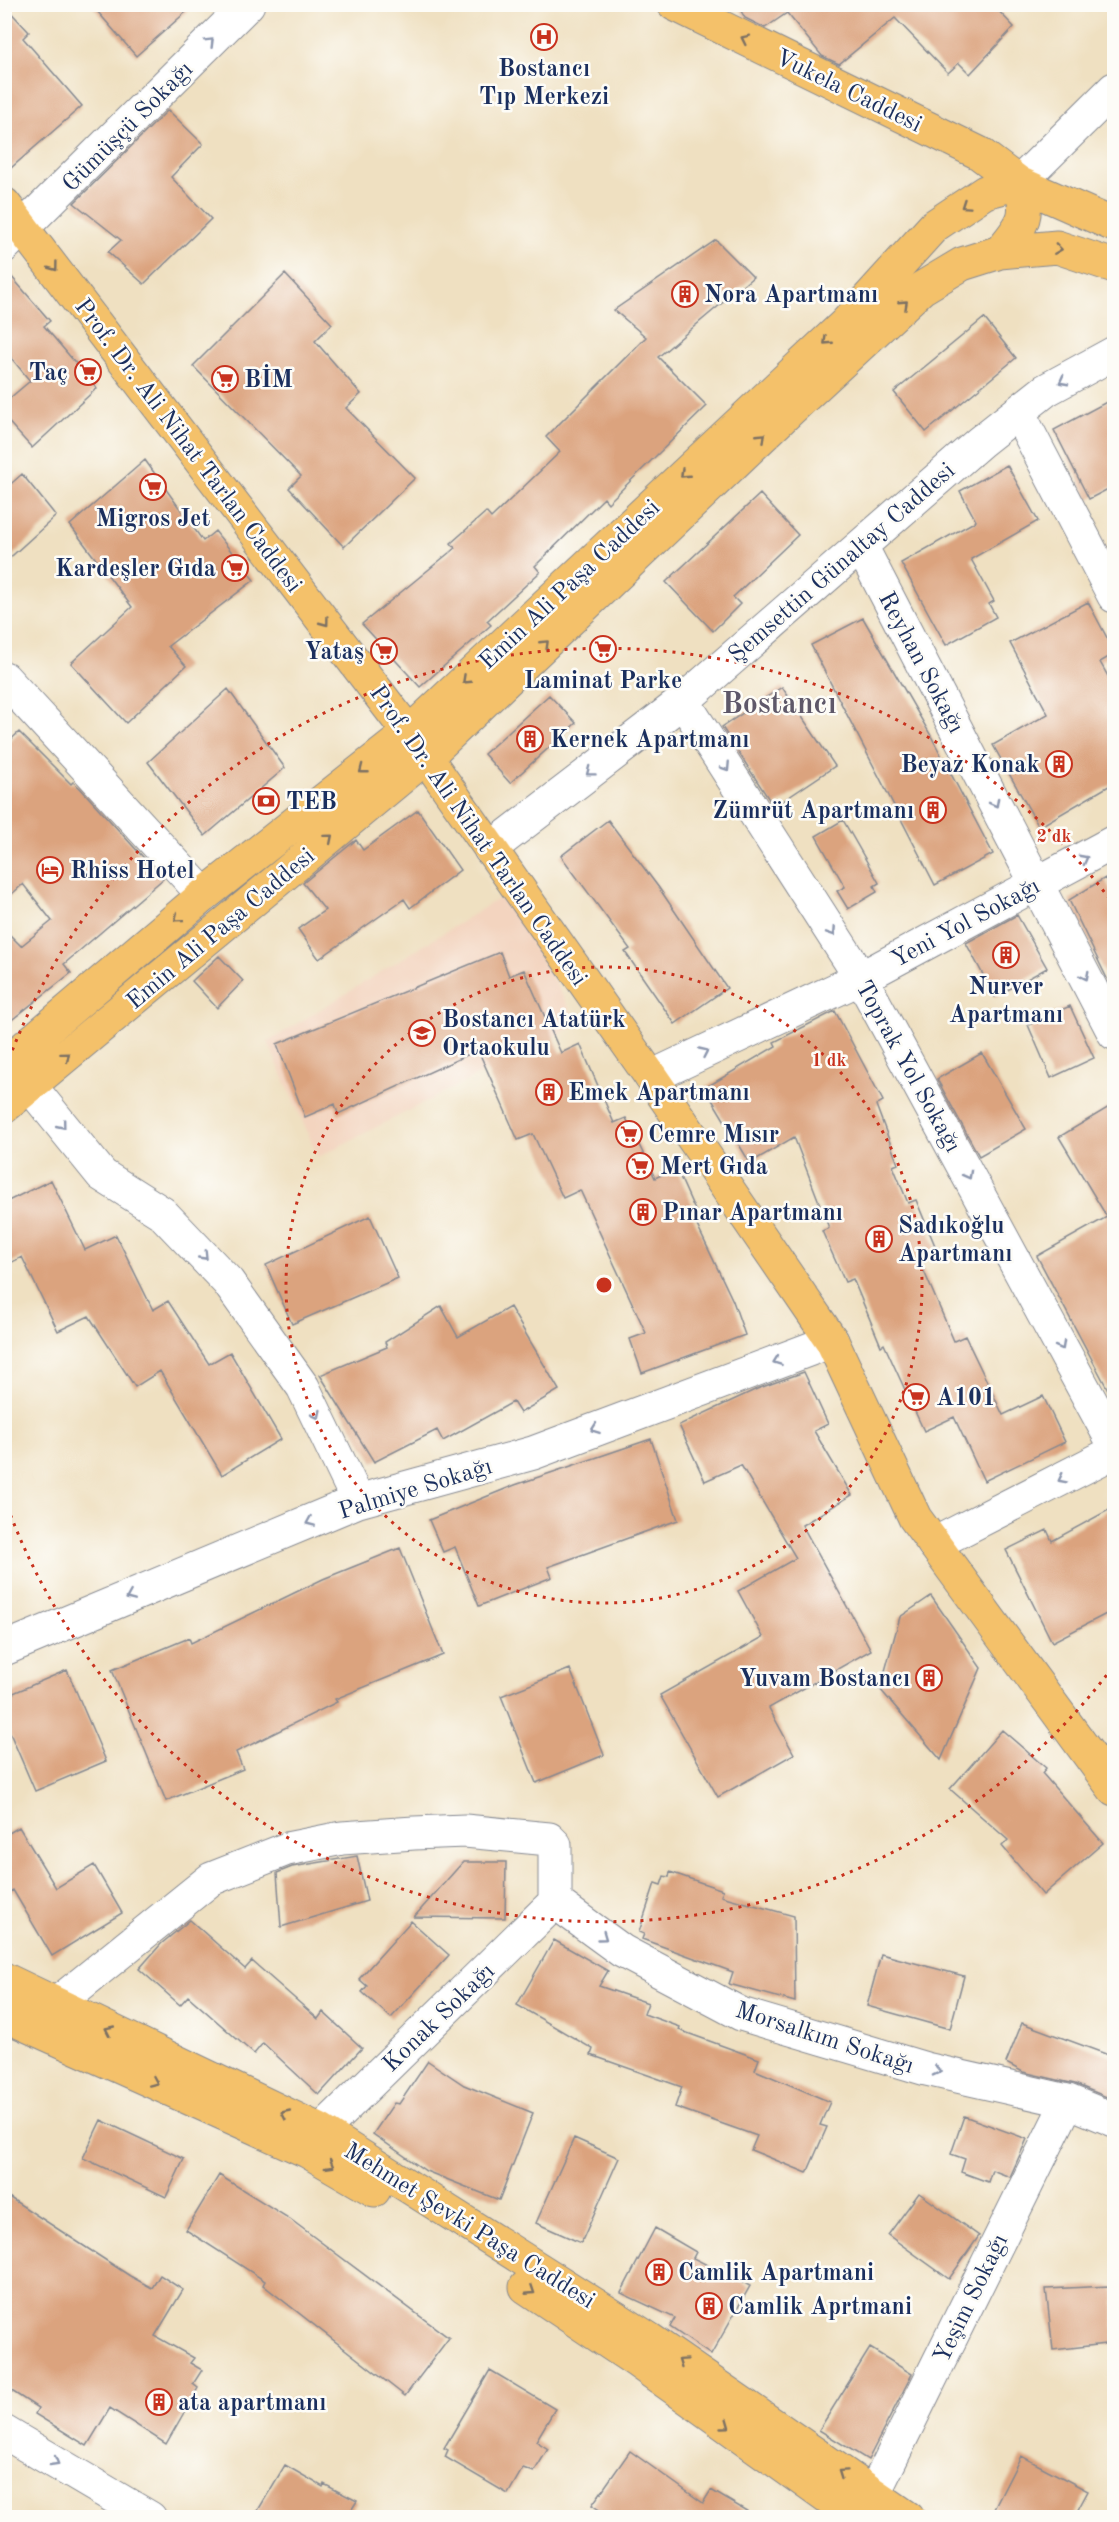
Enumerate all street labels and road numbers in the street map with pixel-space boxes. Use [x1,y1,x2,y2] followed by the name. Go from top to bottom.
[771,46,925,138] street label: Vukela Caddesi
[59,58,198,197] street label: Gümüşçü Sokağı
[69,295,306,598] street label: Prof. Dr. Ali Nihat Tarlan Caddesi
[725,459,960,668] street label: Şemsettin Günaltay Caddesi
[476,496,665,675] street label: Emin Ali Paşa Caddesi
[873,588,967,737] street label: Reyhan Sokağı
[364,681,591,991] street label: Prof. Dr. Ali Nihat Tarlan Caddesi
[123,844,320,1015] street label: Emin Ali Paşa Caddesi
[888,875,1044,973] street label: Yeni Yol Sokağı
[850,977,964,1157] street label: Toprak Yol Sokağı
[336,1455,495,1525] street label: Palmiye Sokağı
[379,1960,500,2077] street label: Konak Sokağı
[732,1999,916,2079] street label: Morsalkım Sokağı
[339,2139,599,2314] street label: Mehmet Şevki Paşa Caddesi
[930,2231,1013,2367] street label: Yeşim Sokağı

